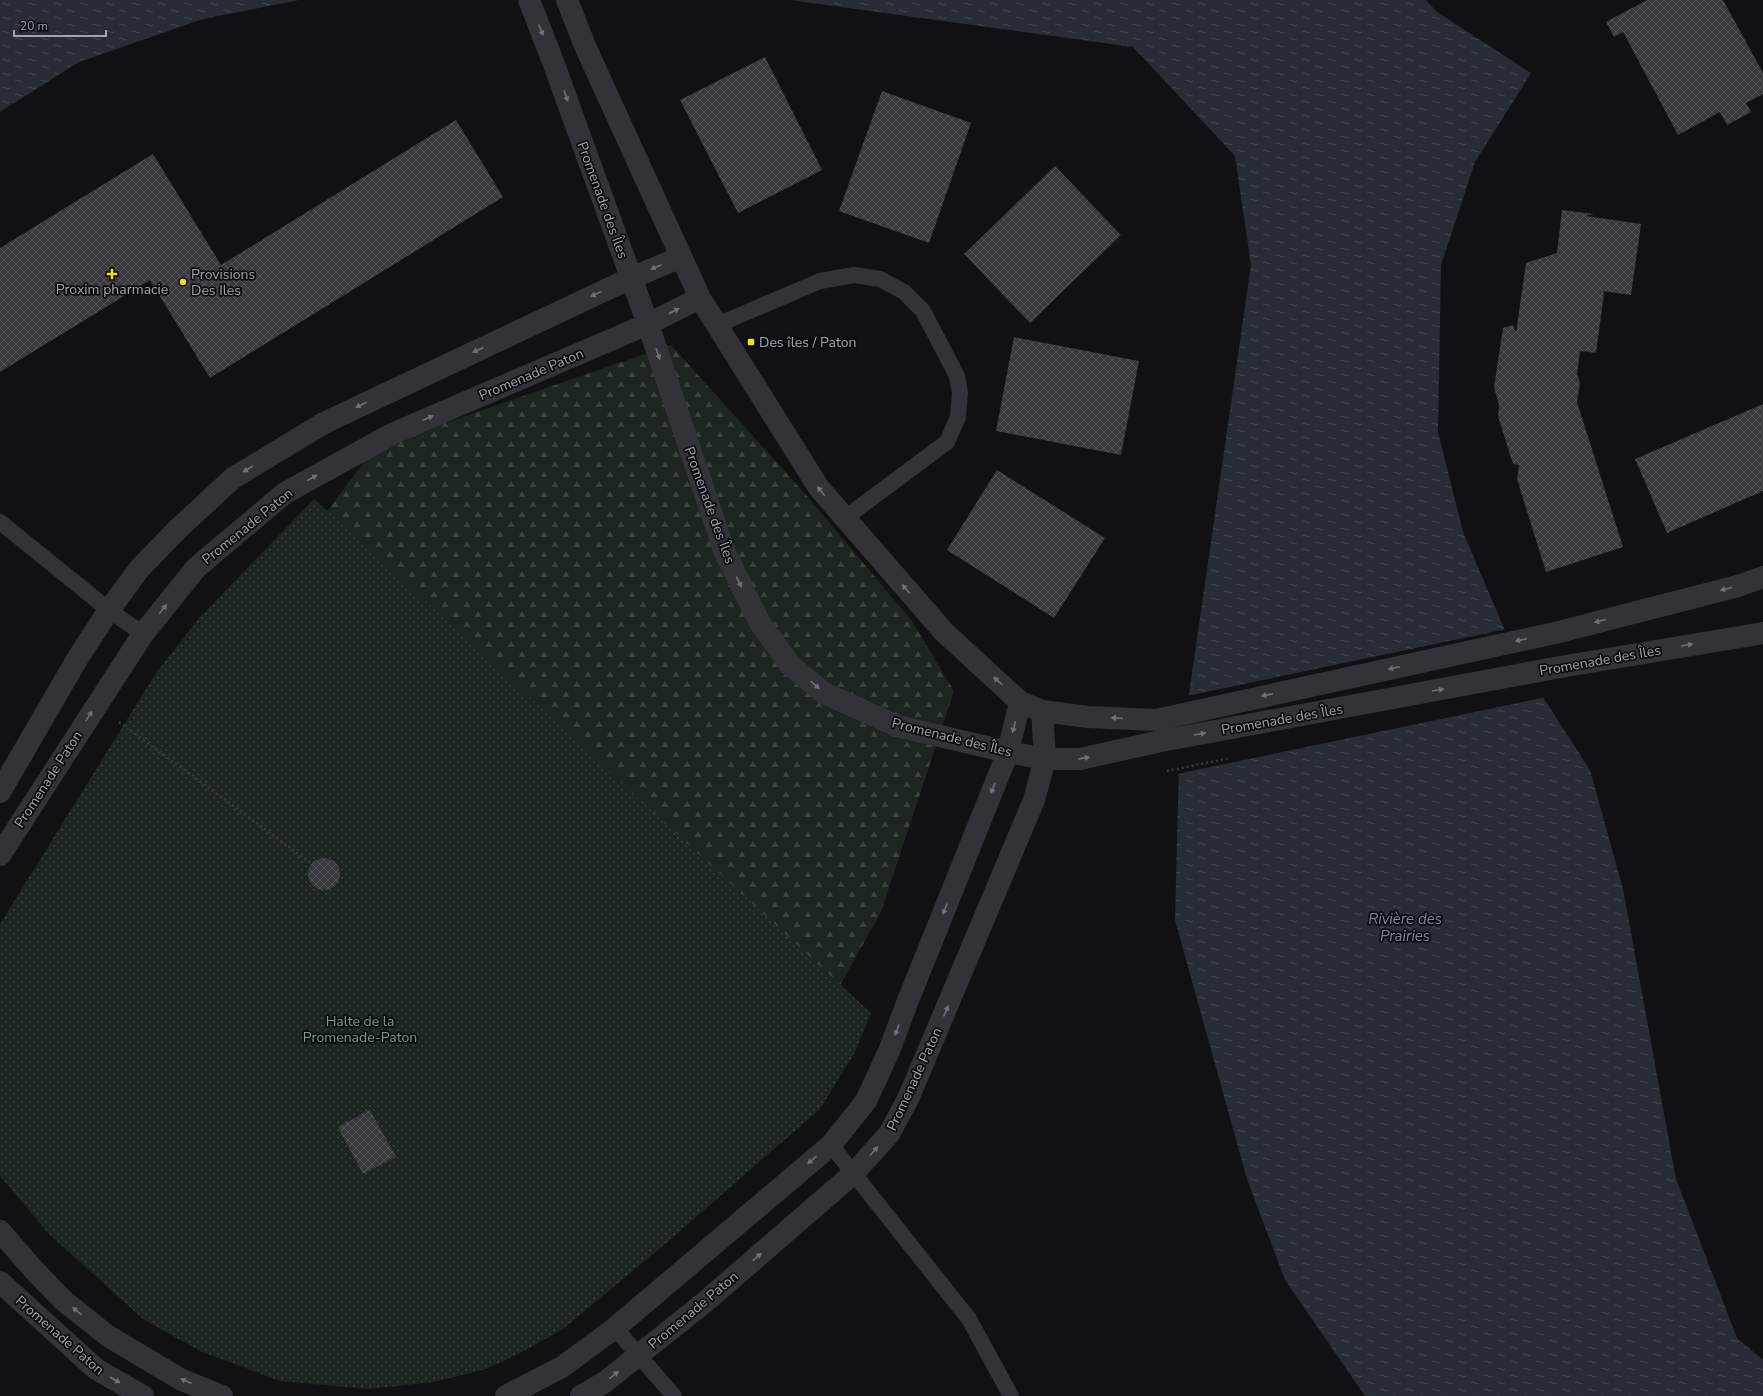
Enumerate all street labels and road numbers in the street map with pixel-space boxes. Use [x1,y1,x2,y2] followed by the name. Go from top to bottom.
[573,139,633,262] street label: Promenade des Îles
[476,344,586,405] street label: Promenade Paton
[680,444,740,567] street label: Promenade des Îles
[198,484,297,569] street label: Promenade Paton
[1538,640,1663,681] street label: Promenade des Îles
[1220,699,1345,740] street label: Promenade des Îles
[890,713,1014,762] street label: Promenade des Îles
[10,727,87,831] street label: Promenade Paton
[882,1024,947,1134] street label: Promenade Paton
[644,1267,742,1354] street label: Promenade Paton
[11,1291,108,1379] street label: Promenade Paton

